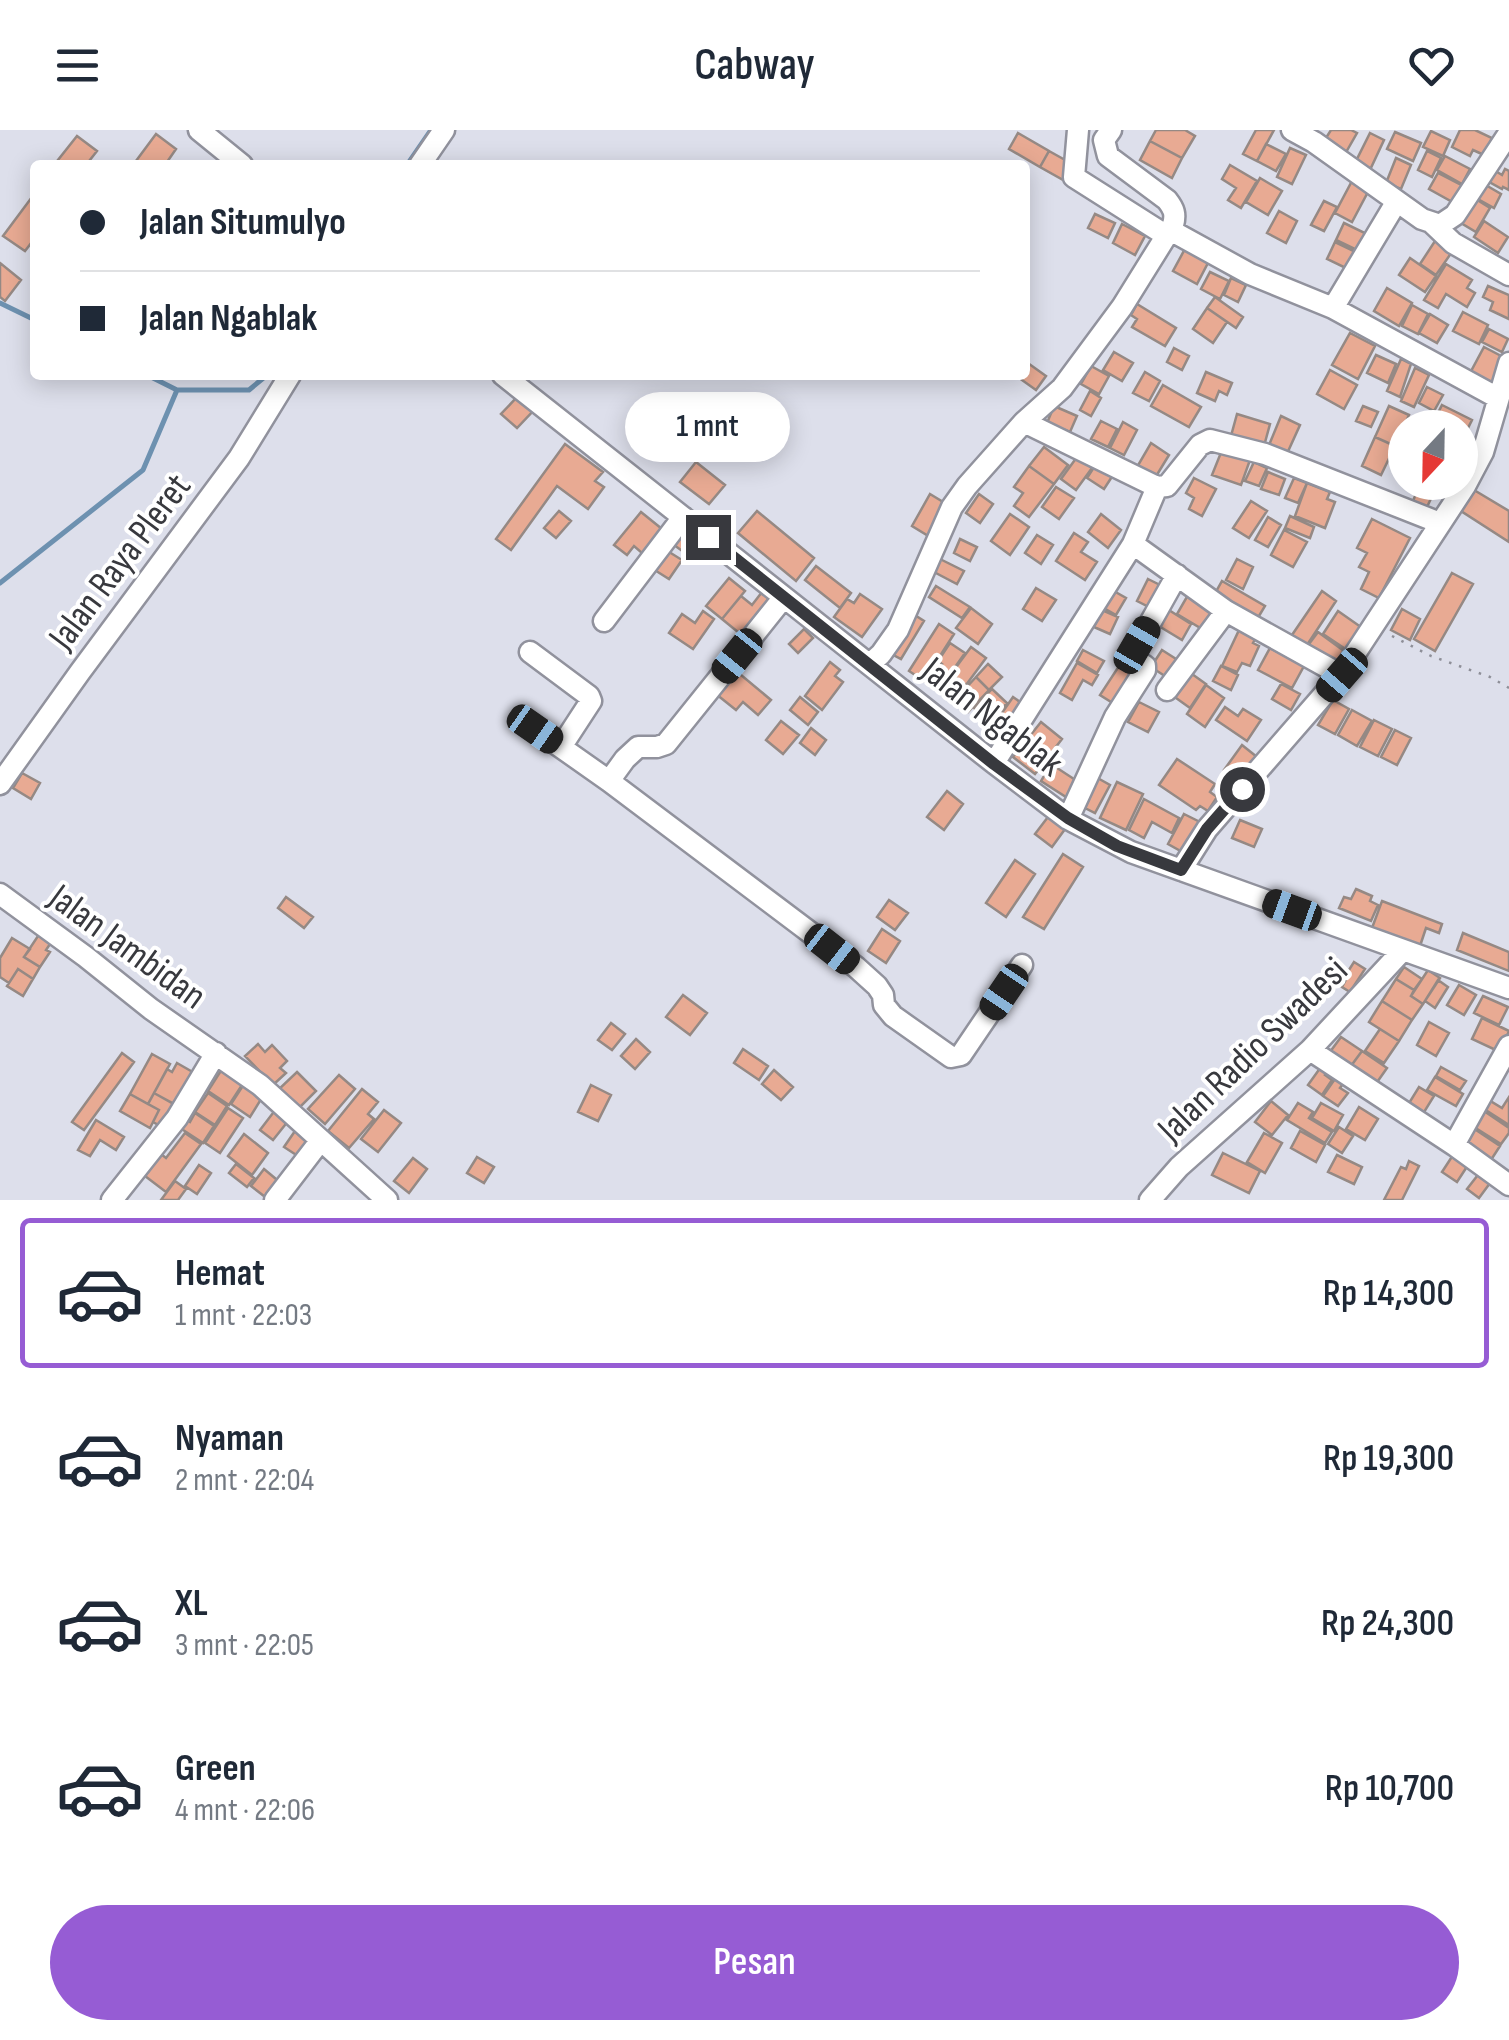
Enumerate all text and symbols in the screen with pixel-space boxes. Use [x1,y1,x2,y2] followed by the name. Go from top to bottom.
[50,38,105,93] icon: menu
[694,38,815,93] text: Cabway
[1404,38,1459,93] icon: heart
[140,200,346,245] text: Jalan Situmulyo
[140,296,317,341] text: Jalan Ngablak
[626,392,790,462] callout: 1 mnt
[676,407,739,446] text: 1 mnt
[1388,410,1478,500] north arrow
[1388,410,1478,500] map controls
[39,465,201,659] street label: Jalan Raya Pleret
[686,515,731,560] route end
[1109,612,1165,678] car
[706,623,768,689] car
[1311,643,1373,707] car
[912,647,1072,787] street label: Jalan Ngablak
[502,700,568,758] car
[1220,767,1265,812] route start
[39,875,214,1019] street label: Jalan Jambidan
[1259,886,1325,934] car
[799,919,865,979] car
[1148,948,1357,1153] street label: Jalan Radio Swadesi
[975,959,1033,1025] car
[55,1248,145,1338] icon: car
[175,1251,265,1296] text: Hemat
[1323,1271,1454,1316] text: Rp 14,300
[175,1296,312,1335] text: 1 mnt · 22:03
[55,1413,145,1503] icon: car
[175,1416,284,1461] text: Nyaman
[1323,1436,1454,1481] text: Rp 19,300
[175,1461,314,1500] text: 2 mnt · 22:04
[55,1578,145,1668] icon: car
[175,1581,208,1626] text: XL
[1321,1601,1454,1646] text: Rp 24,300
[175,1626,314,1665] text: 3 mnt · 22:05
[55,1743,145,1833] icon: car
[175,1746,256,1791] text: Green
[1325,1766,1454,1811] text: Rp 10,700
[175,1791,315,1830] text: 4 mnt · 22:06
[50,1905,1459,2020] button: Pesan

